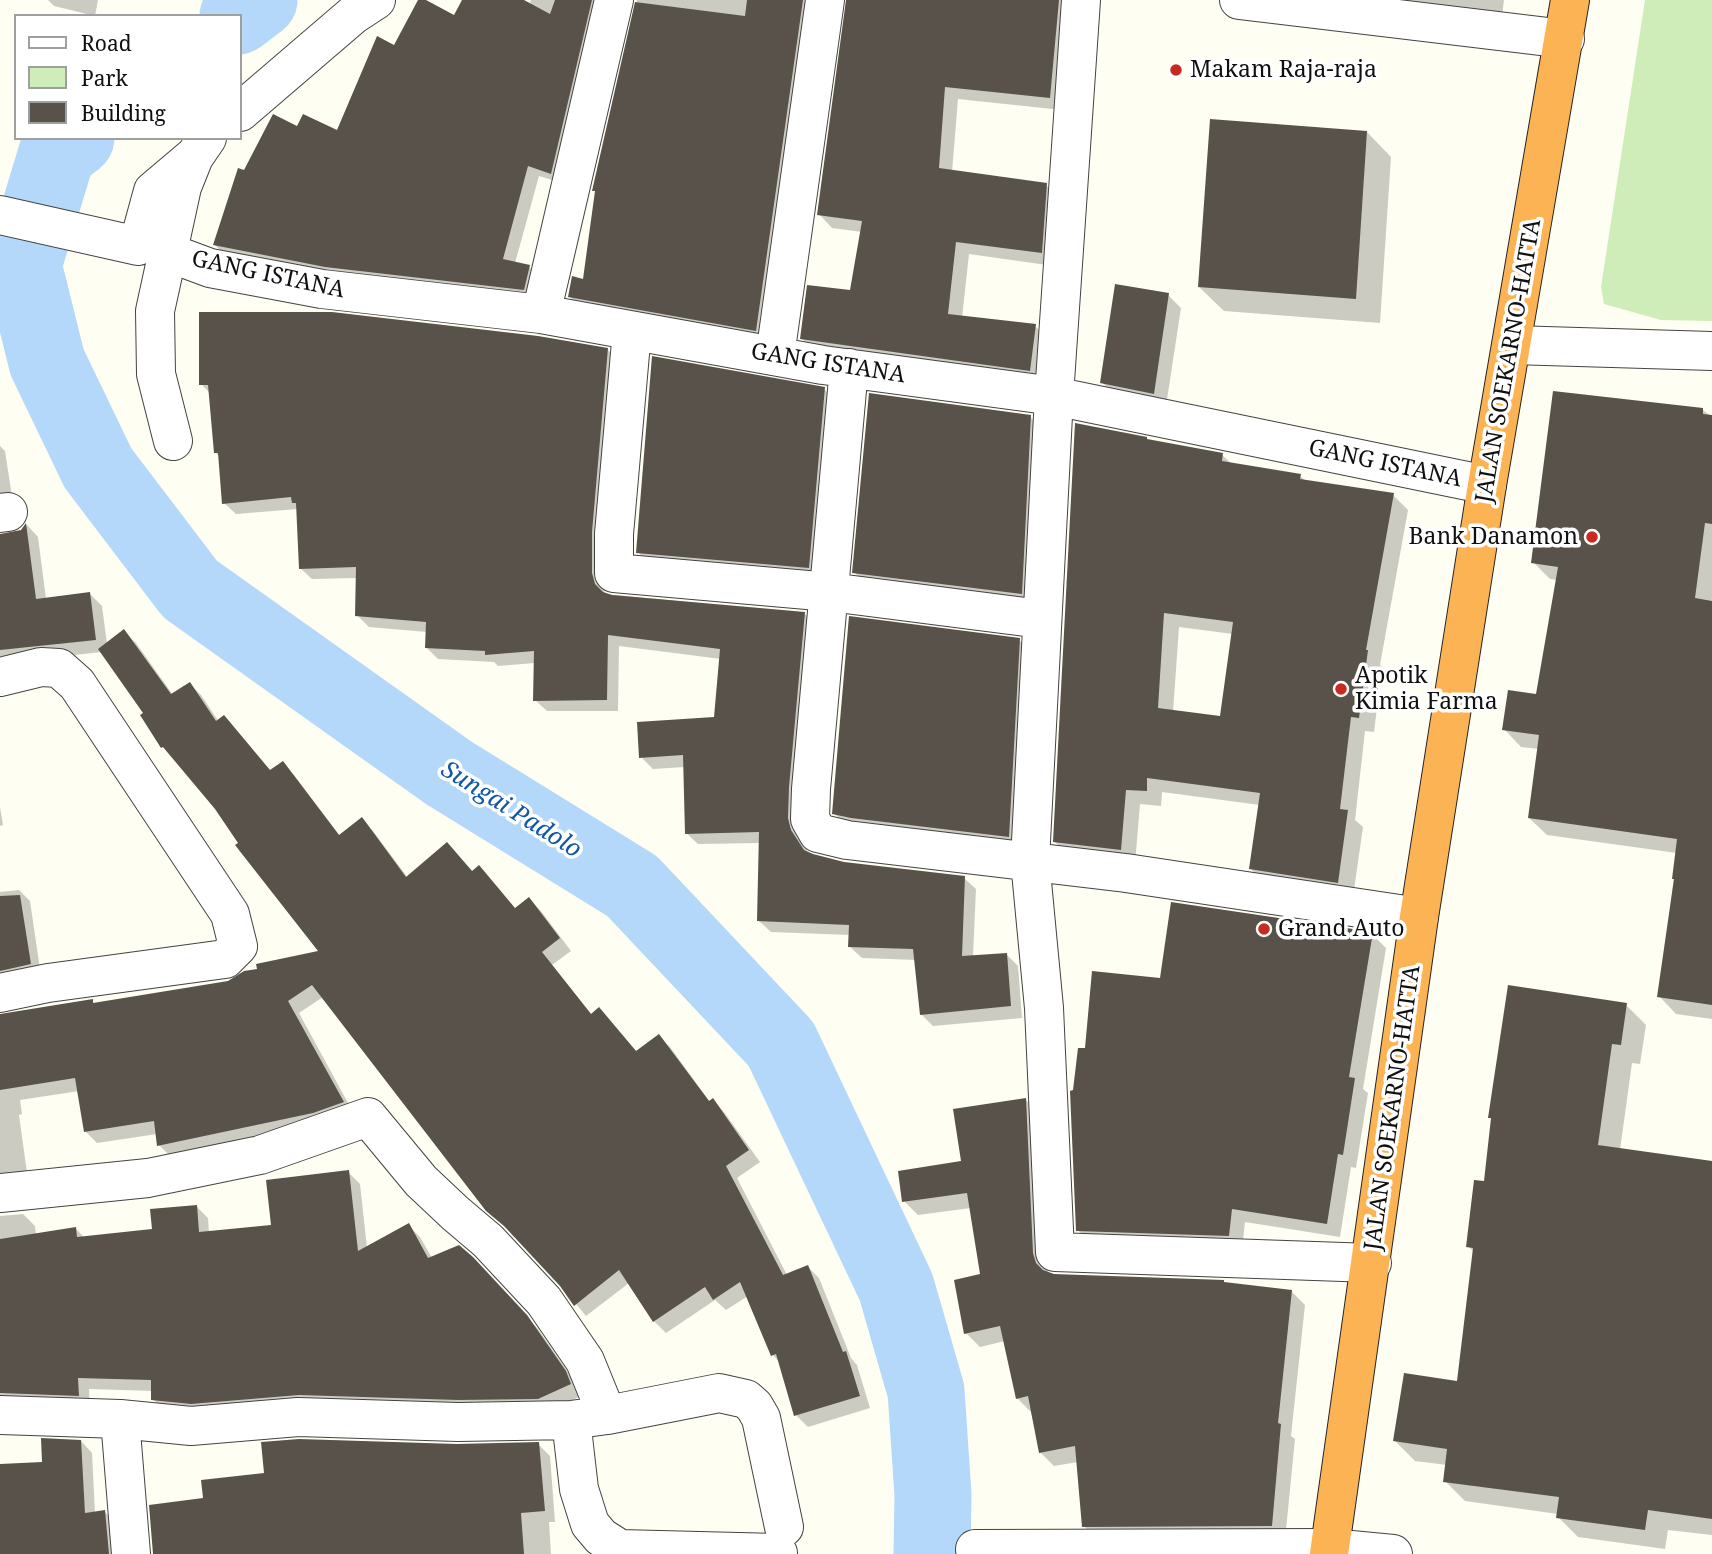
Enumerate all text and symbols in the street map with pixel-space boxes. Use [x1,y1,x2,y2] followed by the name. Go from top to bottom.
[14,14,242,140] legend
[81,29,132,57] text: Road
[1190,56,1377,84] place label: Makam Raja-raja
[1168,62,1184,78] marker: Makam Raja-raja
[81,64,128,92] text: Park
[81,99,166,127] text: Building
[1470,217,1548,505] street label: JALAN SOEKARNO-HATTA
[189,245,347,305] street label: GANG ISTANA
[749,338,907,390] street label: GANG ISTANA
[1306,434,1464,494] street label: GANG ISTANA
[1408,523,1578,551] place label: Bank Danamon
[1584,529,1600,545] marker: Bank Danamon
[1355,662,1498,716] place label: Apotik Kimia Farma
[1333,681,1349,697] marker: Apotik Kimia Farma
[435,755,587,865] water label: Sungai Padolo
[1278,915,1404,943] place label: Grand Auto
[1256,921,1272,937] marker: Grand Auto
[1359,964,1427,1252] street label: JALAN SOEKARNO-HATTA

